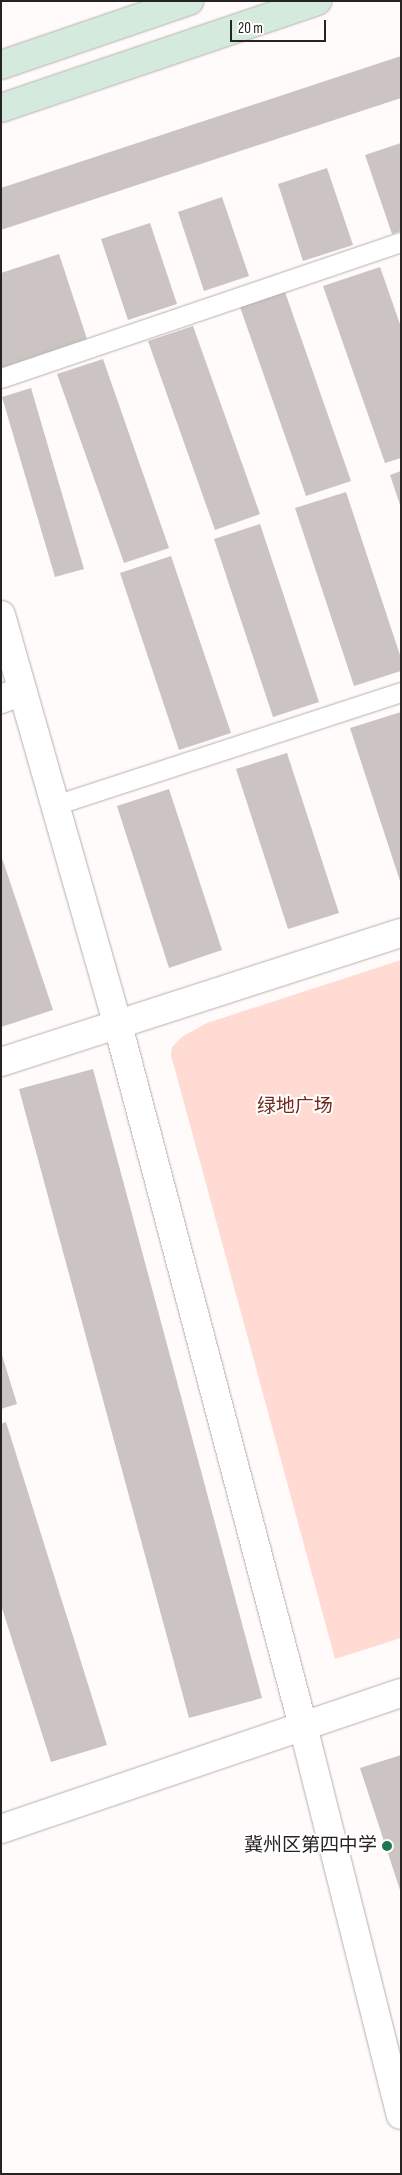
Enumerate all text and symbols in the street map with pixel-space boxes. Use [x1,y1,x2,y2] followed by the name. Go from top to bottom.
[232,10,328,42] scale bar
[238,19,263,38] text: 20 m
[257,1096,333,1118] park label: 绿地广场
[244,1835,377,1857] place label: 冀州区第四中学
[381,1840,393,1852] marker: 冀州区第四中学

